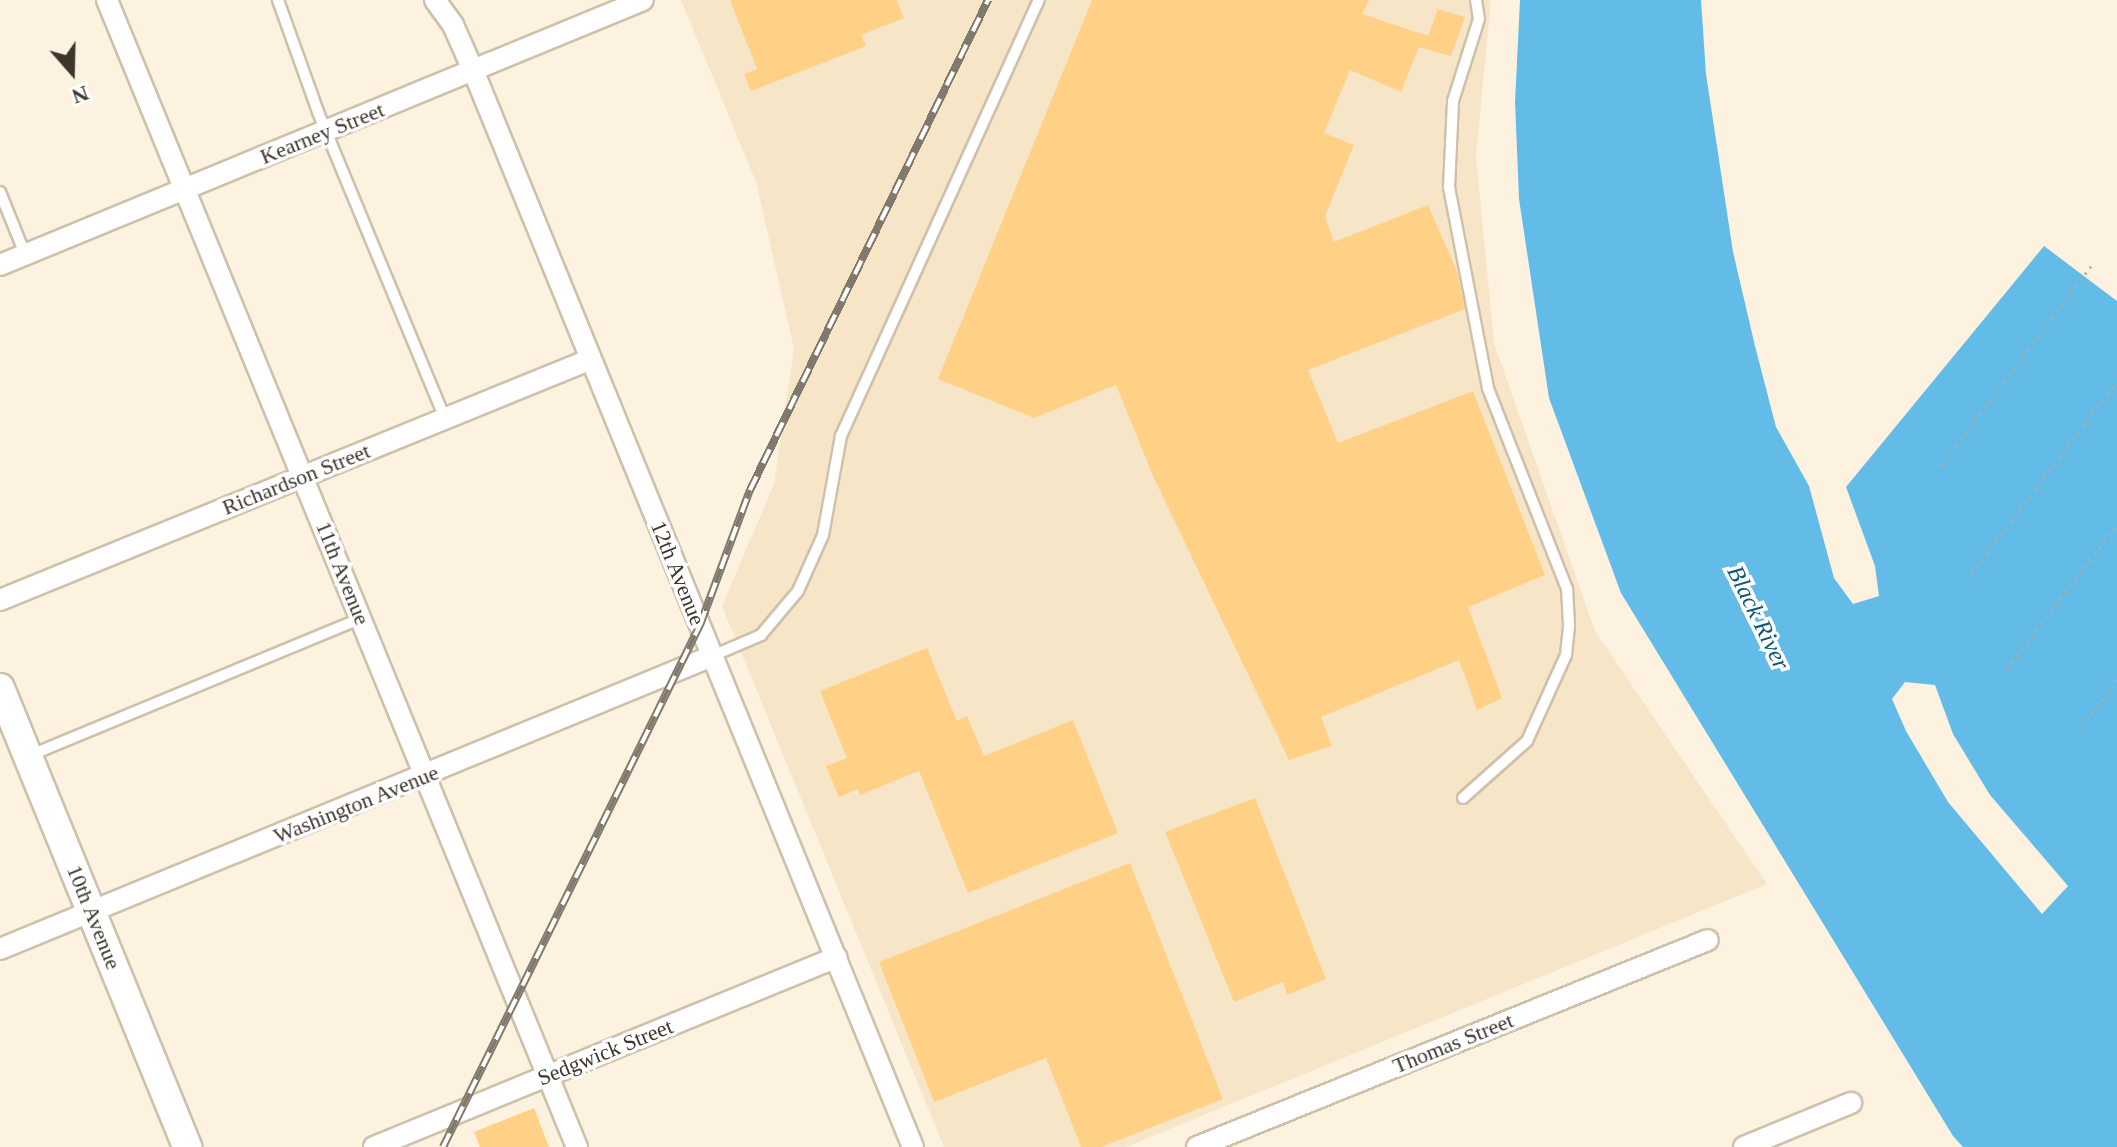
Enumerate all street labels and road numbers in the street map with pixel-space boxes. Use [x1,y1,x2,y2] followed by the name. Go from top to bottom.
[256,96,388,170] street label: Kearney Street
[218,437,374,521] street label: Richardson Street
[645,516,711,630] street label: 12th Avenue
[310,517,376,629] street label: 11th Avenue
[269,759,443,849] street label: Washington Avenue
[61,860,127,974] street label: 10th Avenue
[1389,1007,1517,1079] street label: Thomas Street
[533,1013,677,1091] street label: Sedgwick Street

